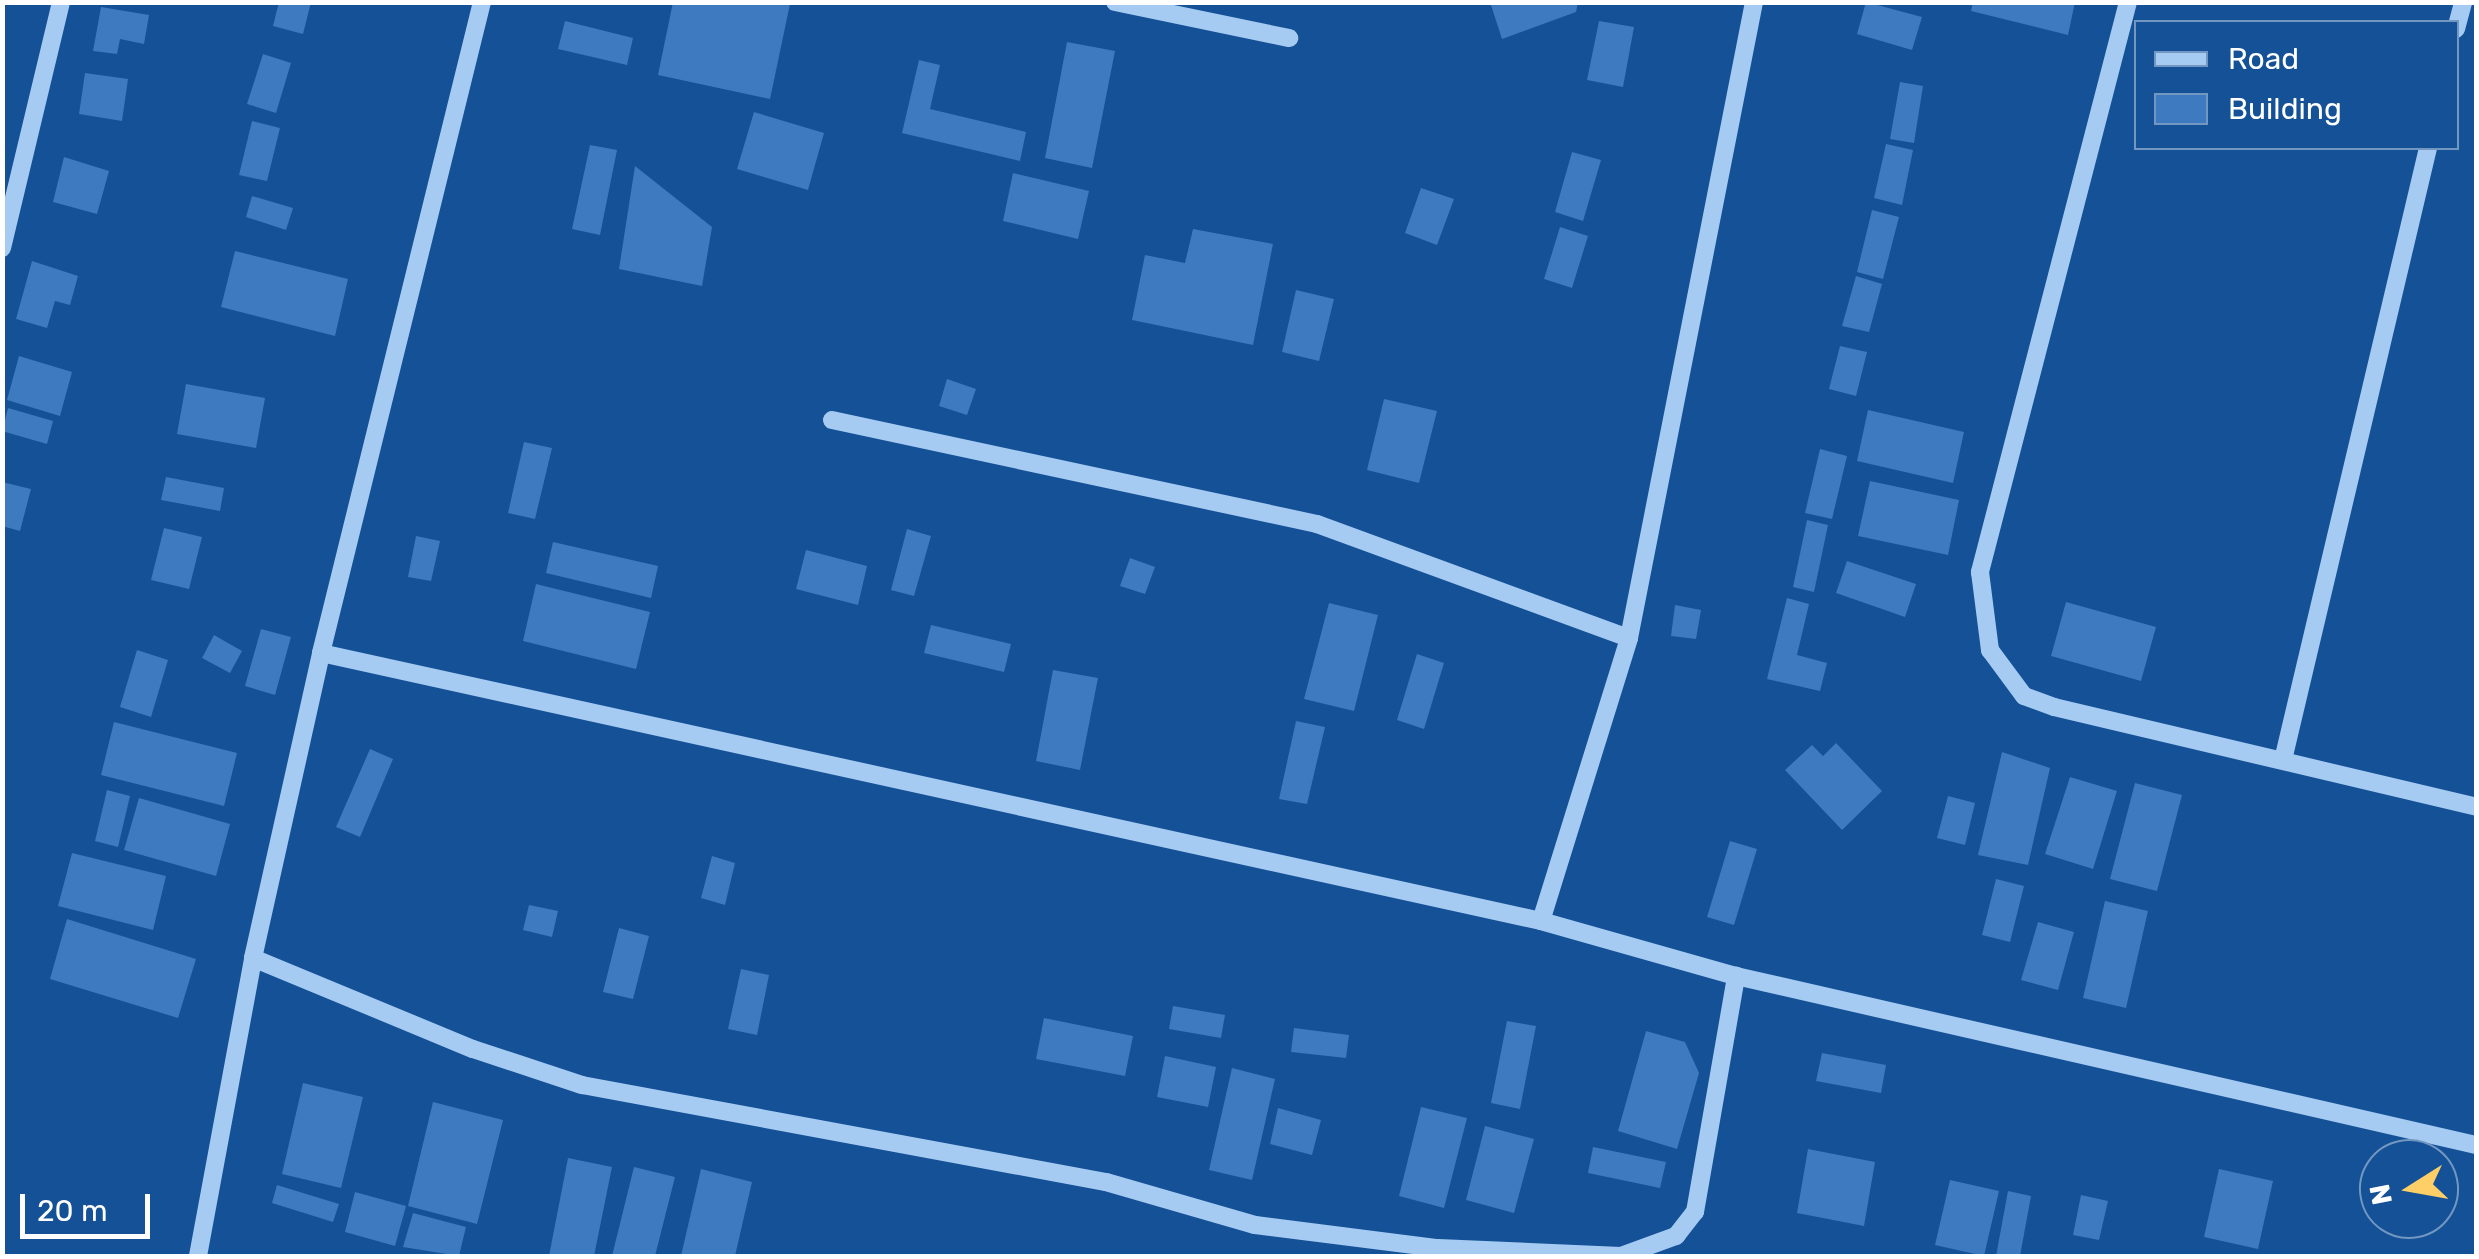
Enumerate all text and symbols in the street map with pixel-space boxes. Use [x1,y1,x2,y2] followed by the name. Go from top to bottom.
[2134,20,2459,150] legend
[2228,41,2299,77] text: Road
[2228,91,2342,127] text: Building
[2359,1139,2459,1239] north arrow
[25,1174,155,1236] scale bar
[2363,1181,2399,1207] text: N
[37,1193,108,1229] text: 20 m

